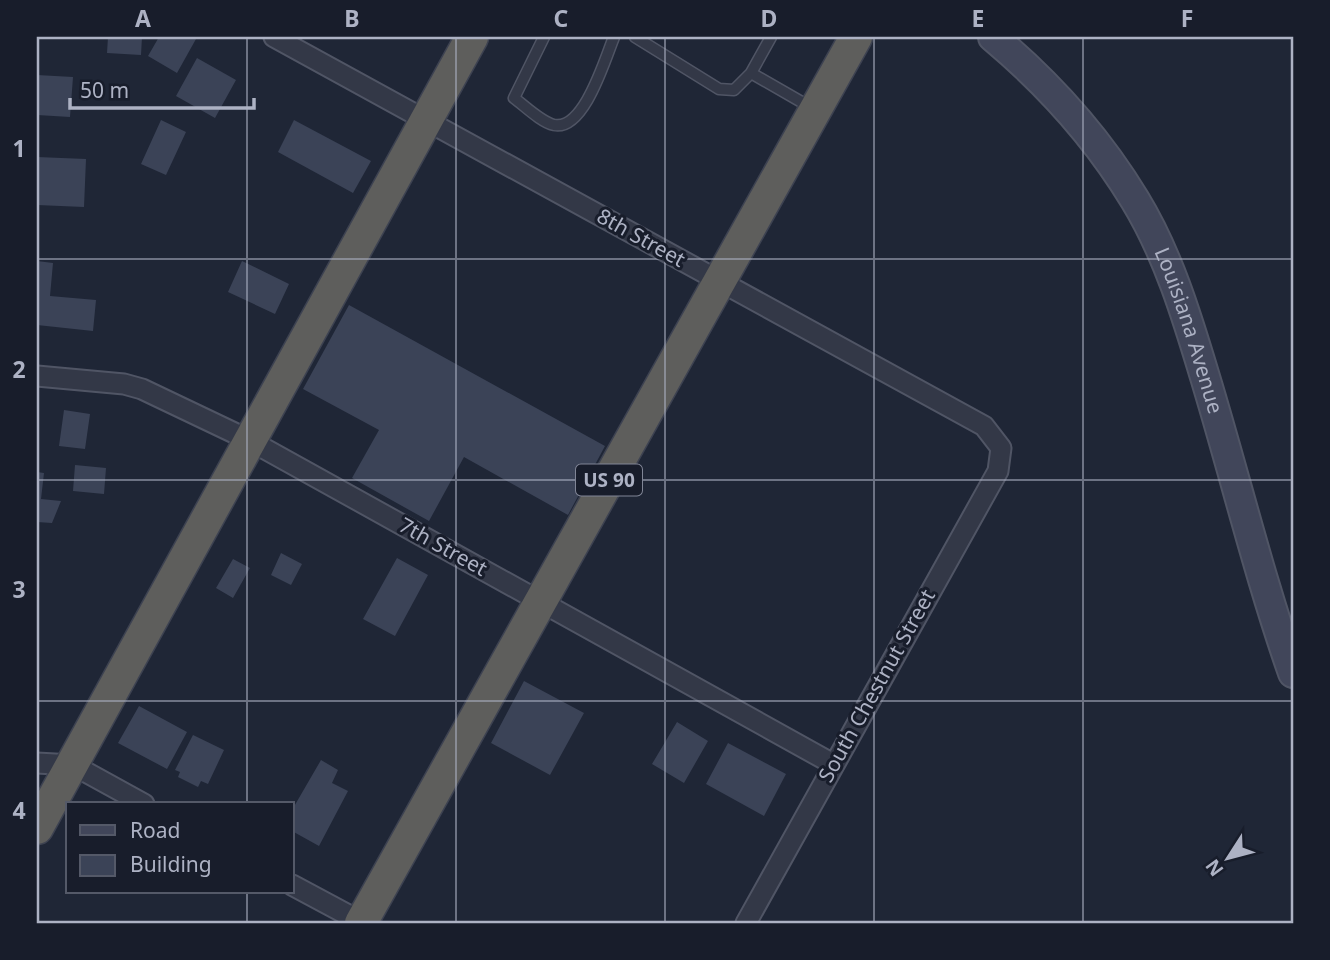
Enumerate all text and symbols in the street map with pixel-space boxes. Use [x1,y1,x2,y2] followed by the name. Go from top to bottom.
[135,2,151,34] text: A
[344,2,360,34] text: B
[554,2,569,34] text: C
[761,2,777,34] text: D
[972,2,984,34] text: E
[1181,2,1193,34] text: F
[70,66,254,110] scale bar
[80,76,129,104] text: 50 m
[12,132,26,164] text: 1
[592,201,691,273] street label: 8th Street
[1149,243,1230,417] street label: Louisiana Avenue
[12,353,26,385] text: 2
[576,464,642,495] road number: US 90
[394,510,493,582] street label: 7th Street
[12,573,26,605] text: 3
[811,584,941,787] street label: South Chestnut Street
[12,794,26,826] text: 4
[66,802,294,894] legend
[130,816,180,844] text: Road
[1194,824,1264,894] north arrow
[130,850,212,878] text: Building
[1199,854,1229,882] text: N

